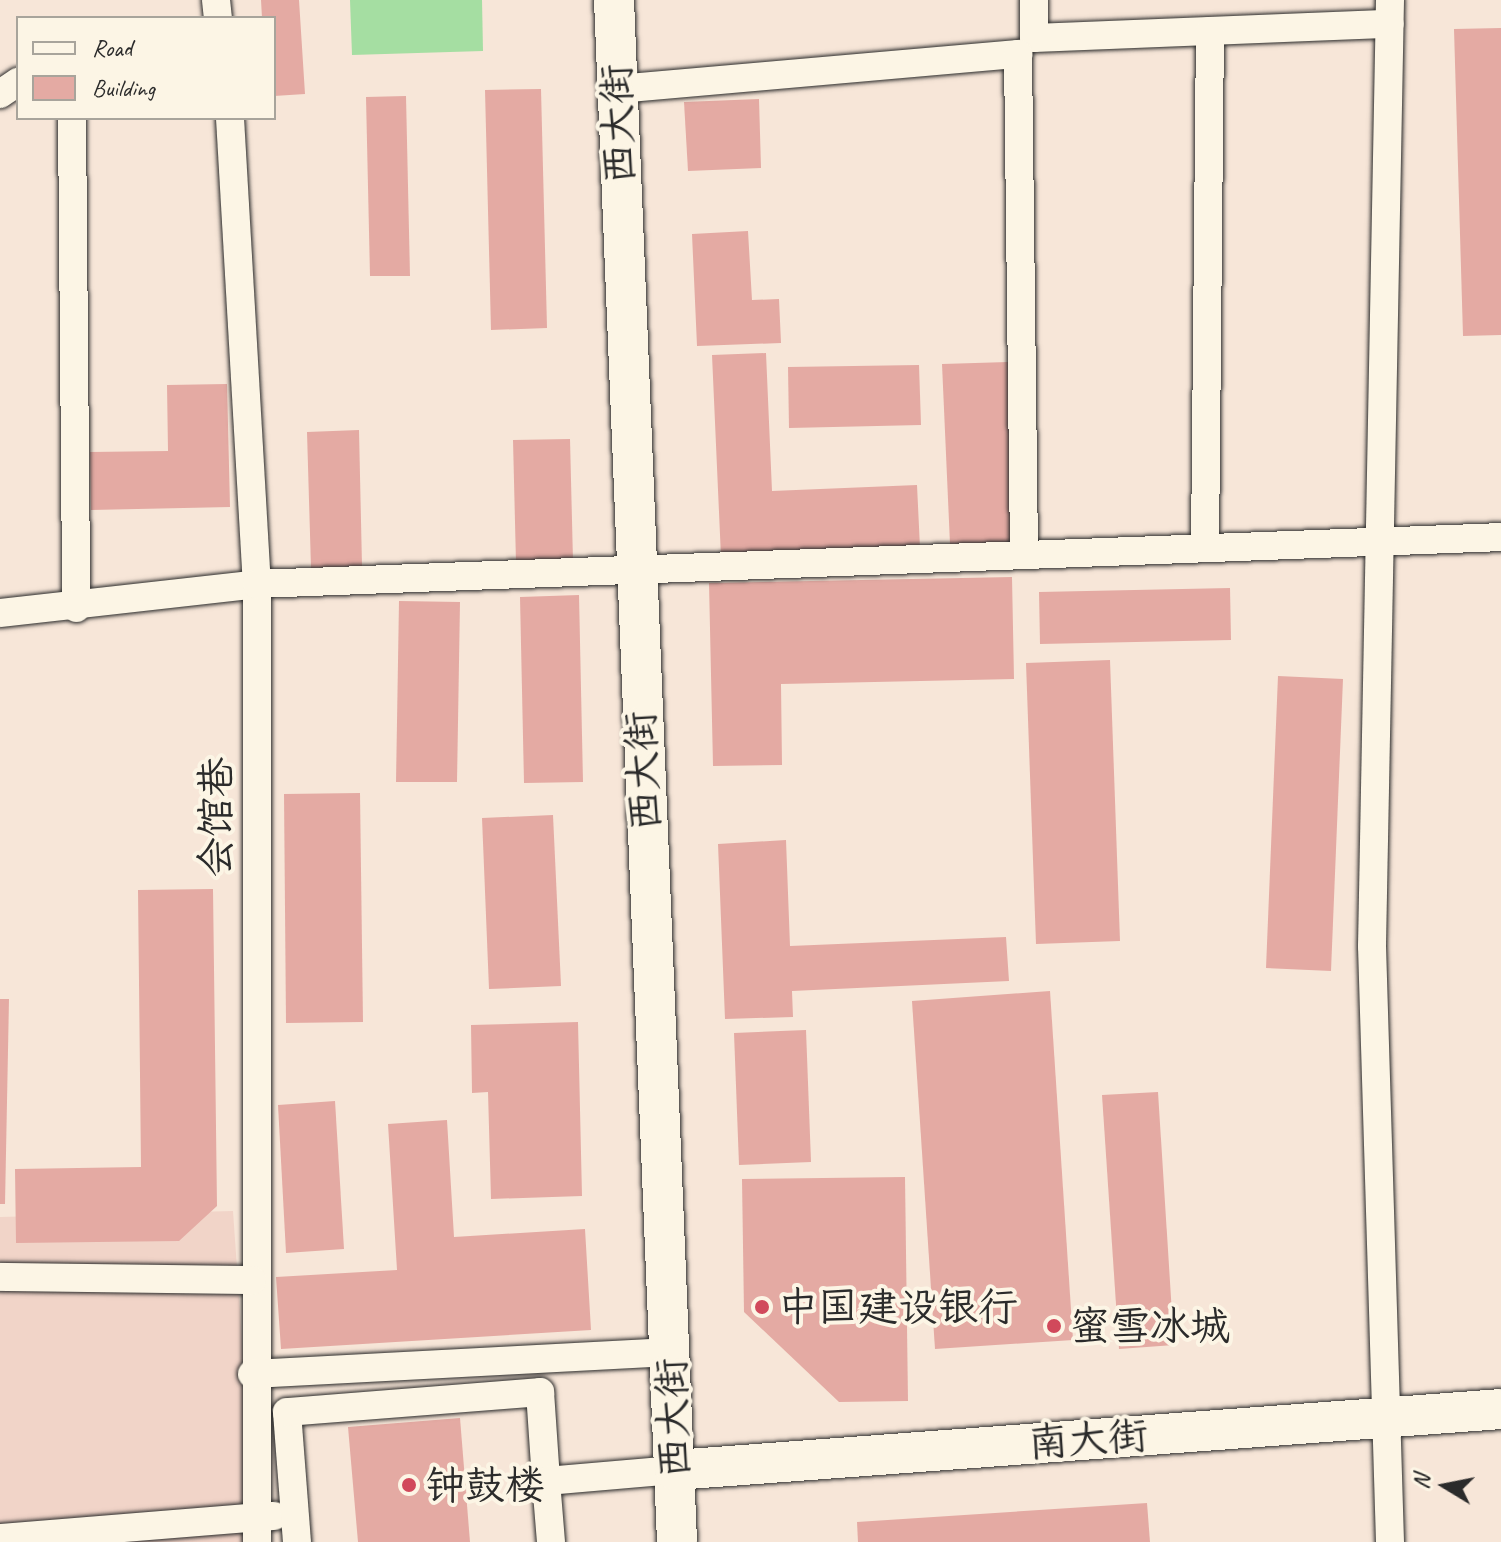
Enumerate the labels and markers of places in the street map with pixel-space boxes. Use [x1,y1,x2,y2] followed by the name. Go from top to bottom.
[778,1283,1018,1331] place label: 中国建设银行
[753,1298,771,1316] marker: 中国建设银行
[1070,1302,1230,1350] place label: 蜜雪冰城
[1045,1317,1063,1335] marker: 蜜雪冰城
[425,1461,545,1509] place label: 钟鼓楼
[400,1476,418,1494] marker: 钟鼓楼

